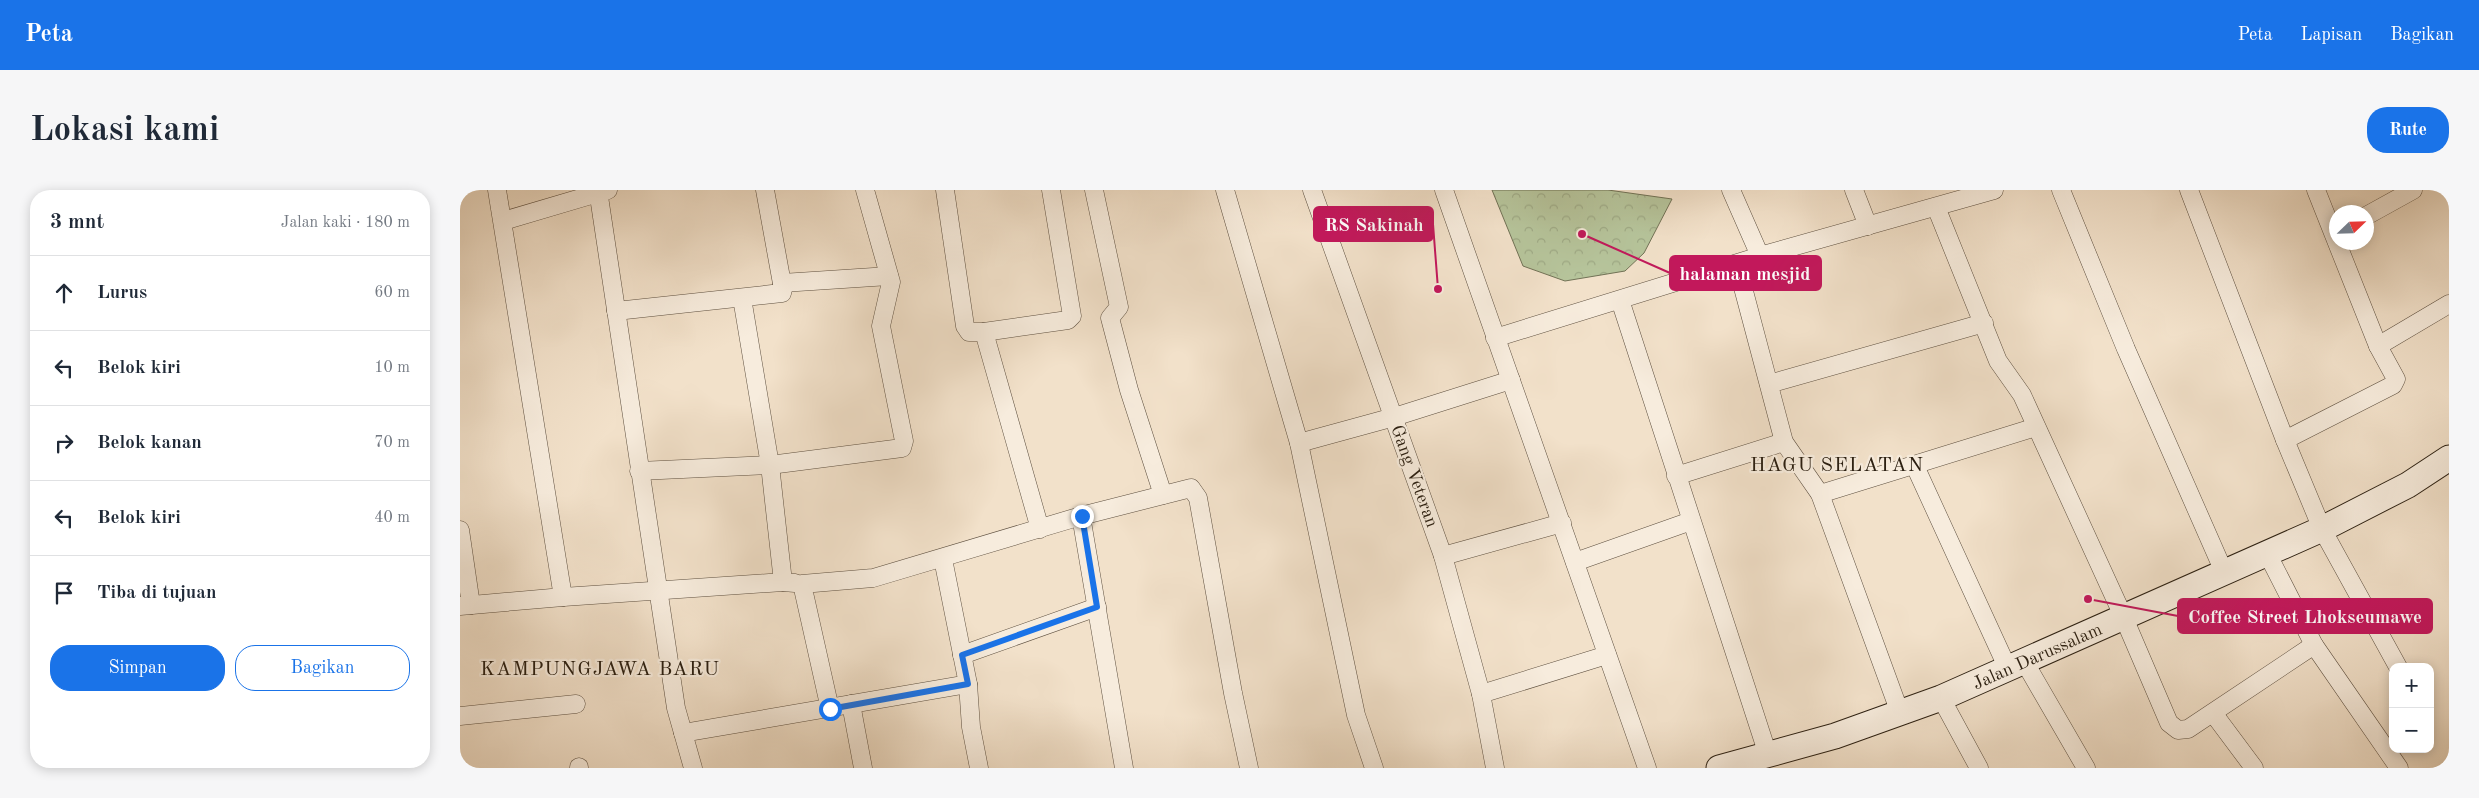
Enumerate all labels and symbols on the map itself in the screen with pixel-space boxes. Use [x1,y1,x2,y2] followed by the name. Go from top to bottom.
[2329,205,2374,250] north arrow
[1314,207,1433,241] callout: RS Sakinah
[1324,217,1424,236] text: RS Sakinah
[1670,256,1821,290] callout: halaman mesjid
[1680,266,1810,285] text: halaman mesjid
[1387,423,1441,530] street label: Gang Veteran
[1750,456,1924,476] district label: HAGU SELATAN
[1071,505,1094,528] route end
[2178,599,2432,633] callout: Coffee Street Lhokseumawe
[2188,609,2422,628] text: Coffee Street Lhokseumawe
[1970,620,2105,694] street label: Jalan Darussalam
[480,660,720,680] district label: KAMPUNGJAWA BARU
[819,698,842,721] route start

